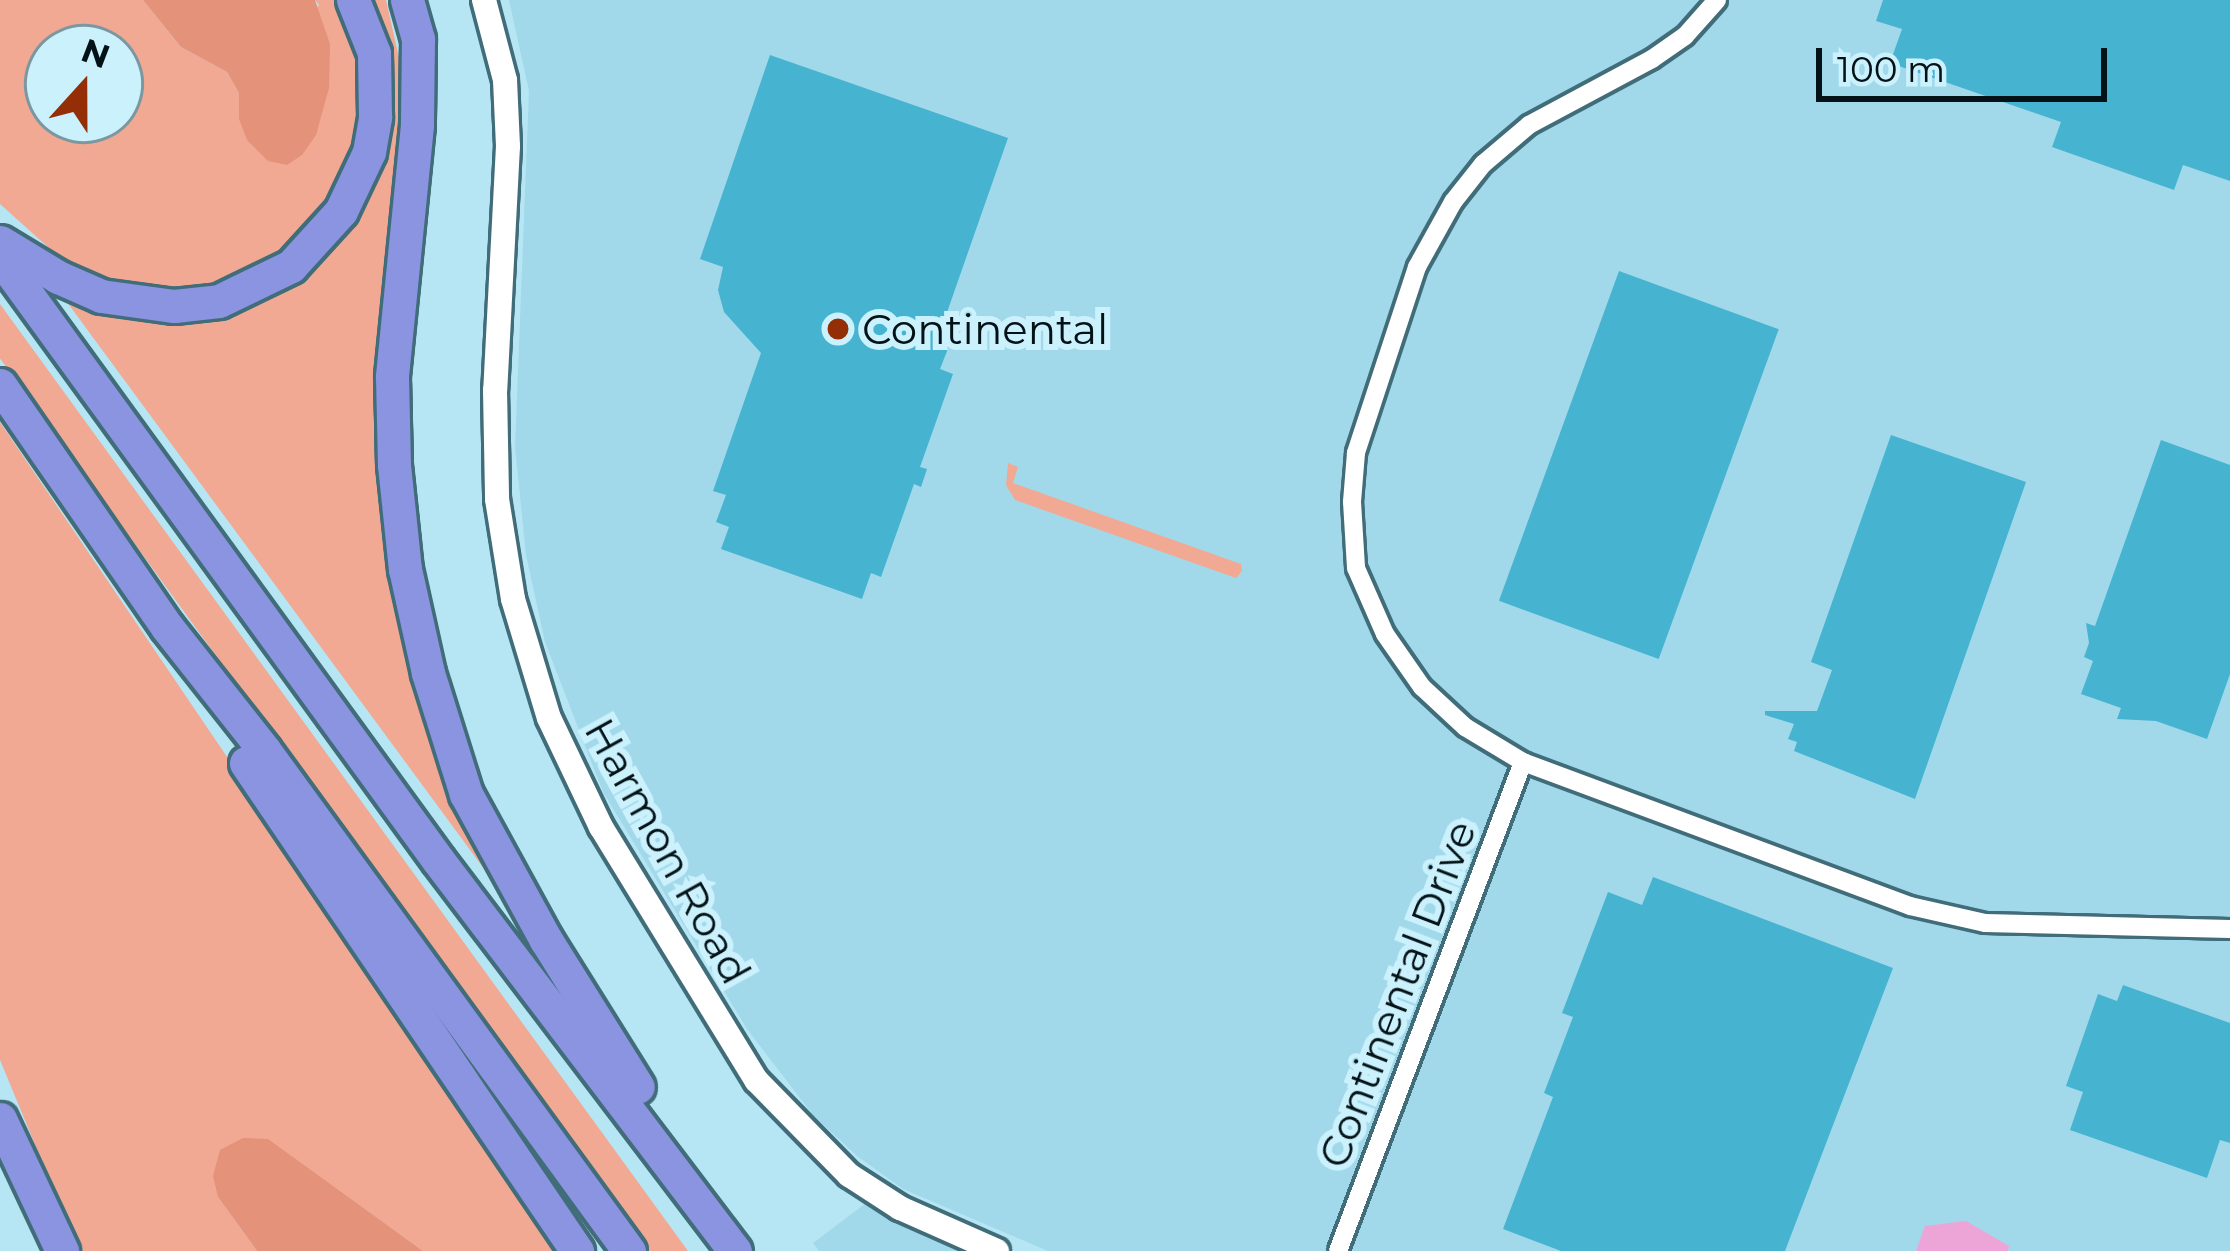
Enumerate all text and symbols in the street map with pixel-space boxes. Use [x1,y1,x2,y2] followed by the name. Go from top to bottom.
[24,24,144,144] north arrow
[1822,24,2113,98] scale bar
[76,30,115,77] text: N
[1837,47,1945,91] text: 100 m
[862,304,1108,354] place label: Continental
[825,316,851,342] marker: Continental
[574,710,762,992] street label: Harmon Road
[1308,813,1486,1175] street label: Continental Drive

